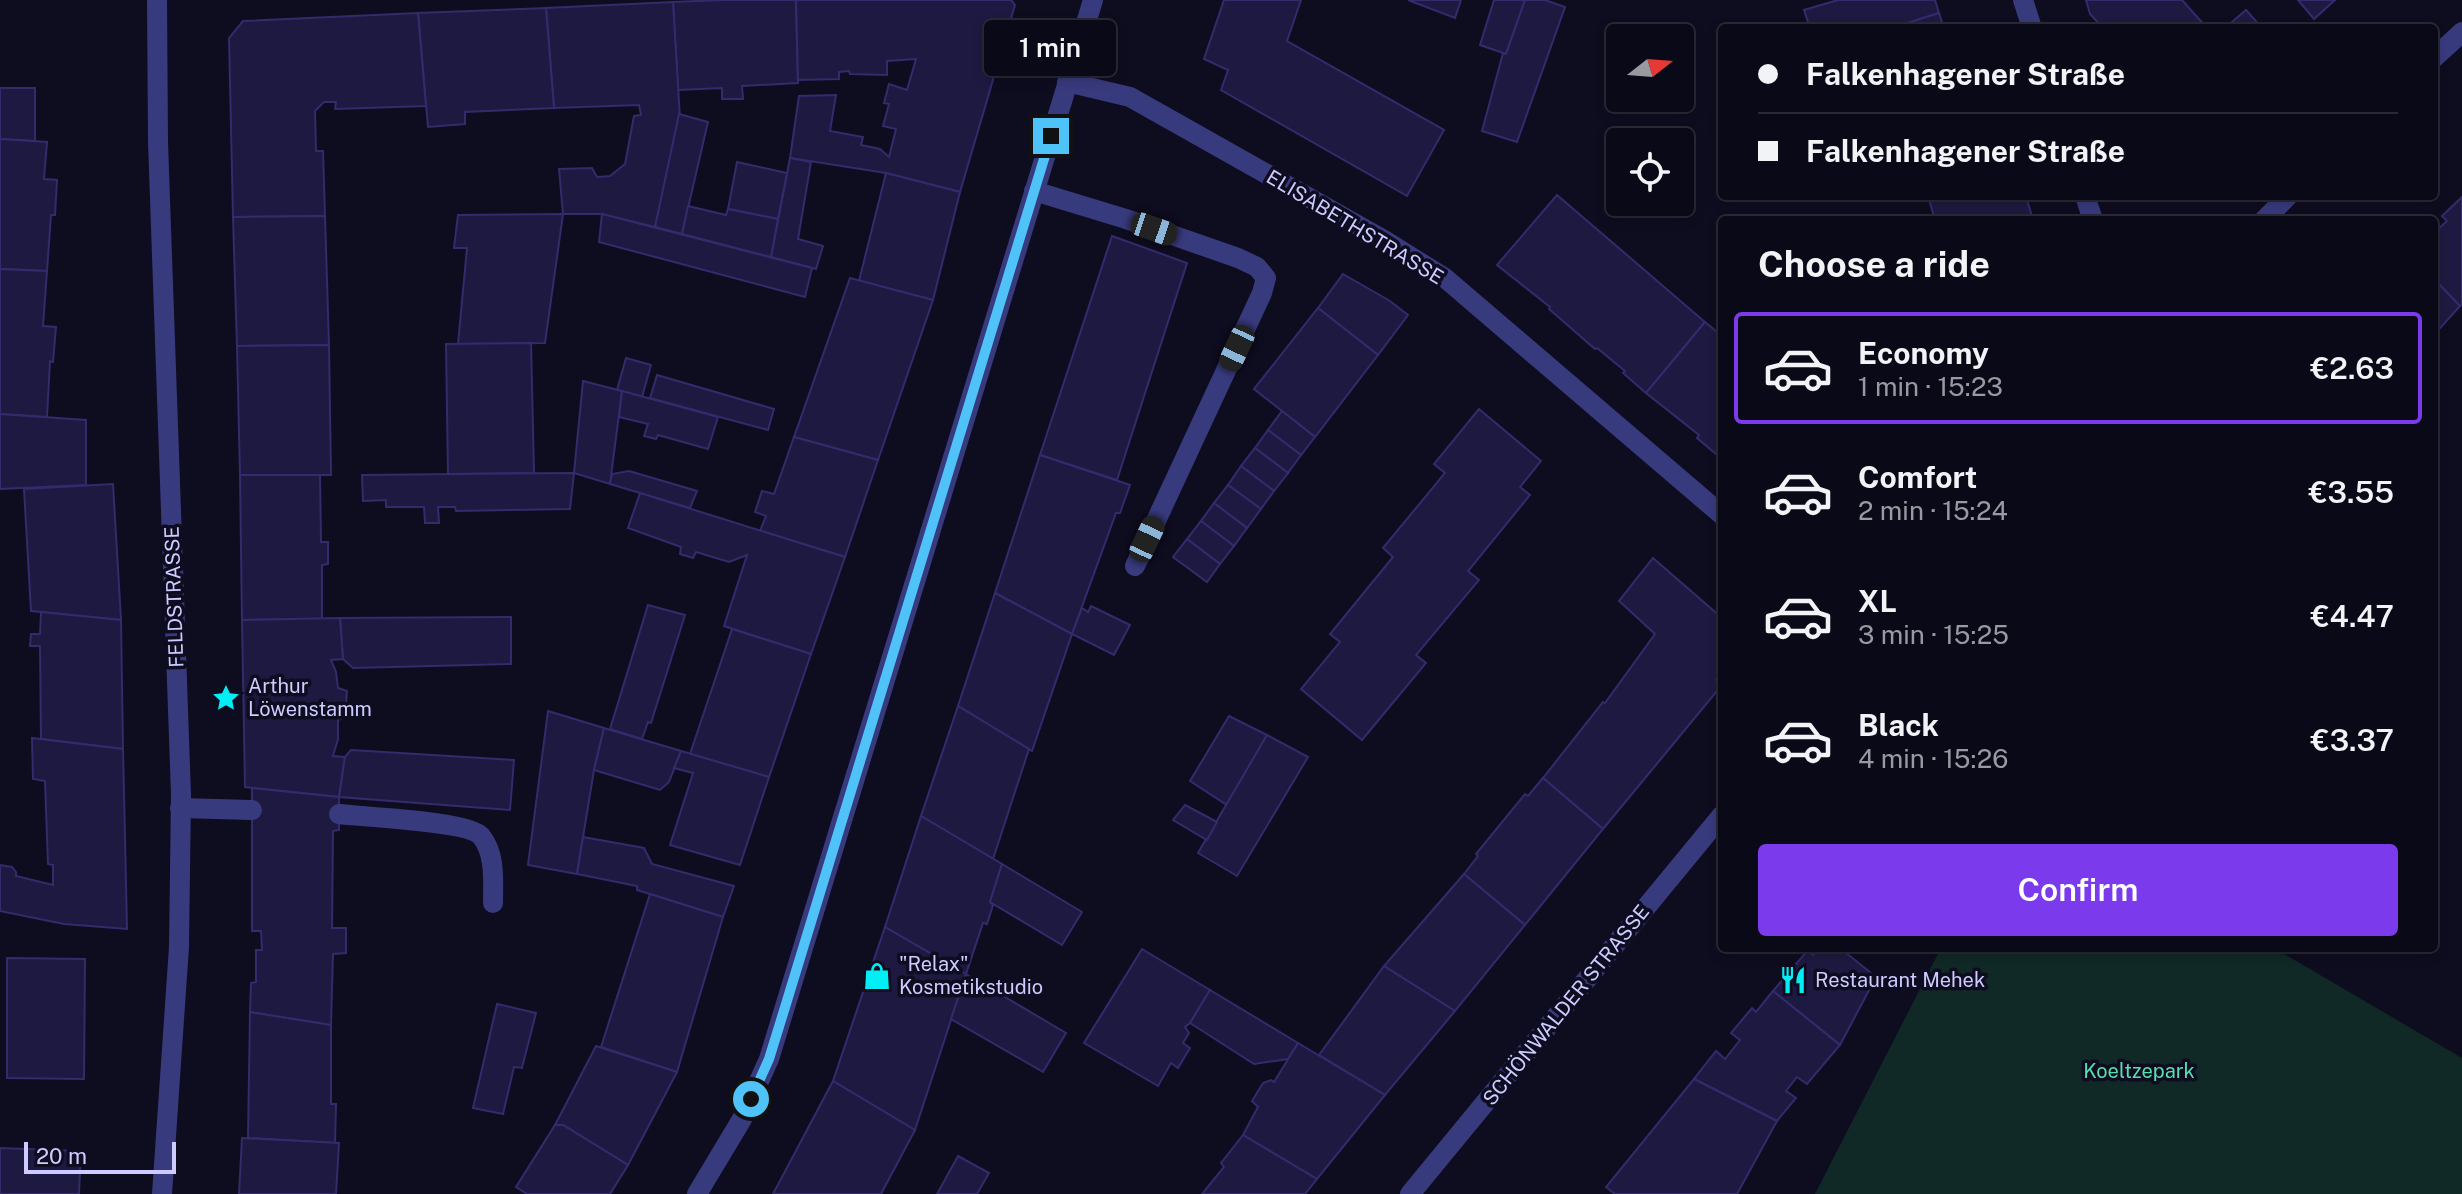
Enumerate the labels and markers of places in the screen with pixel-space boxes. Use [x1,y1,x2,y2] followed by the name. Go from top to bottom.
[248,674,372,721] place label: Arthur Löwenstamm
[211,683,241,713] place icon: Arthur Löwenstamm
[899,952,1043,999] place label: "Relax" Kosmetikstudio
[862,961,892,991] shop icon: "Relax" Kosmetikstudio
[1778,965,1808,995] restaurant icon: Restaurant Mehek
[1815,968,1985,992] place label: Restaurant Mehek

